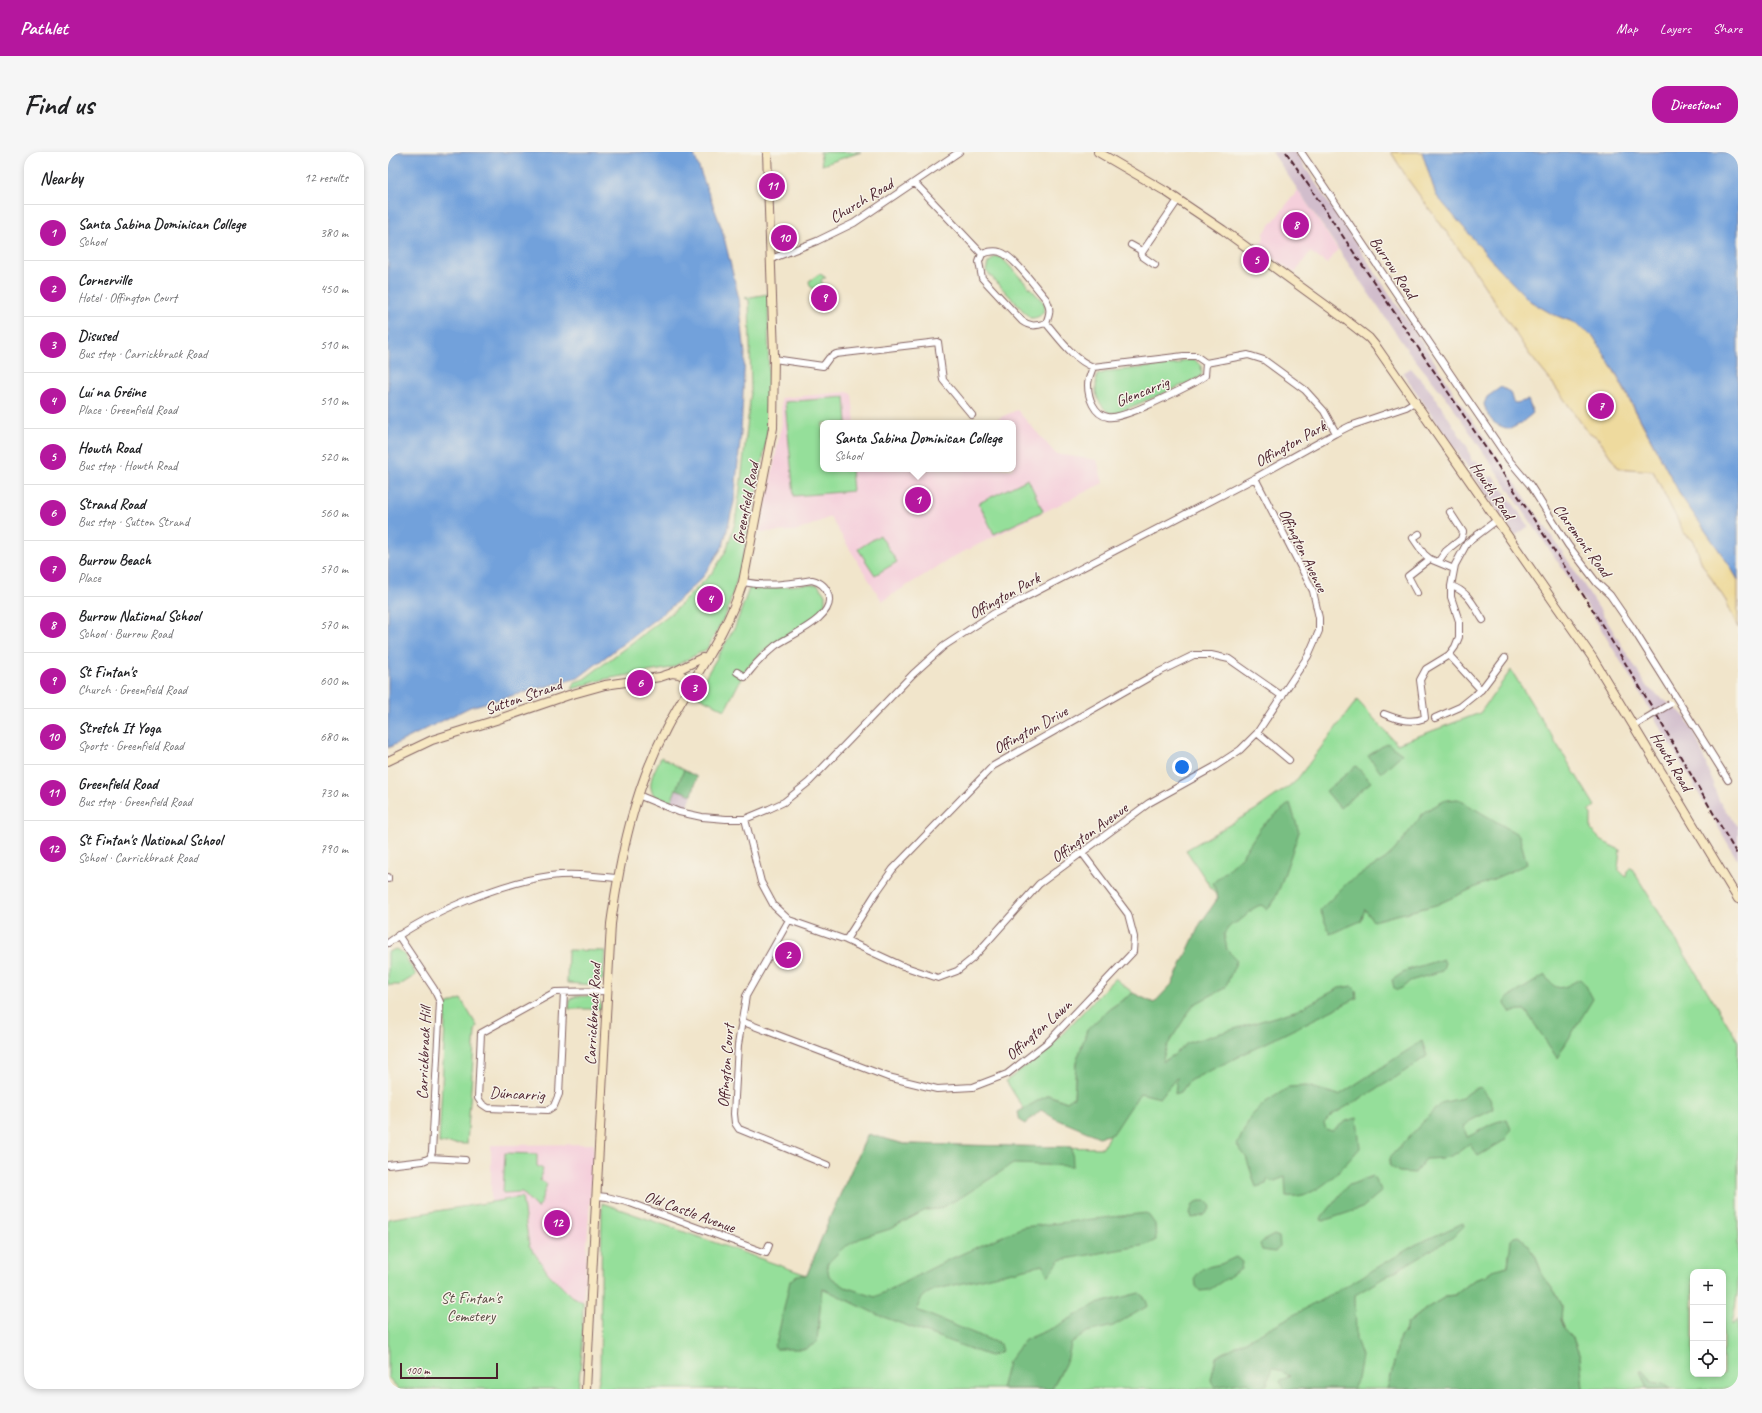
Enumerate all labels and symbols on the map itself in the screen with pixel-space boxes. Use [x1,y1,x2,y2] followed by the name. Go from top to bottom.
[759,171,785,201] pin: 11
[826,173,899,228] street label: Church Road
[1283,210,1309,240] pin: 8
[771,223,797,253] pin: 10
[1365,233,1423,305] street label: Burrow Road
[1243,245,1269,275] pin: 5
[811,283,837,313] pin: 9
[1113,372,1173,412] street label: Glencarrig
[1588,391,1614,421] pin: 7
[1252,416,1330,472] street label: Offington Park
[728,458,764,546] street label: Greenfield Road
[1466,458,1520,526] street label: Howth Road
[905,485,931,515] pin: 1
[1549,500,1617,583] street label: Claremont Road
[1274,506,1333,597] street label: Offington Avenue
[966,568,1044,624] street label: Offington Park
[697,584,723,614] pin: 4
[627,668,653,698] pin: 6
[681,673,707,703] pin: 3
[482,674,567,719] street label: Sutton Strand
[990,700,1073,758] street label: Offington Drive
[1646,728,1698,797] street label: Howth Road
[1172,757,1192,777] your location
[1047,797,1133,867] street label: Offington Avenue
[775,940,801,970] pin: 2
[580,960,606,1066] street label: Carrickbrack Road
[1002,994,1076,1065] street label: Offington Lawn
[412,1003,436,1100] street label: Carrickbrack Hill
[713,1021,739,1108] street label: Offington Court
[489,1083,546,1105] street label: Dúncarrig
[642,1186,739,1238] street label: Old Castle Avenue
[544,1208,570,1238] pin: 12
[440,1288,503,1326] park label: St Fintan's Cemetery
[400,1361,498,1380] scale bar

